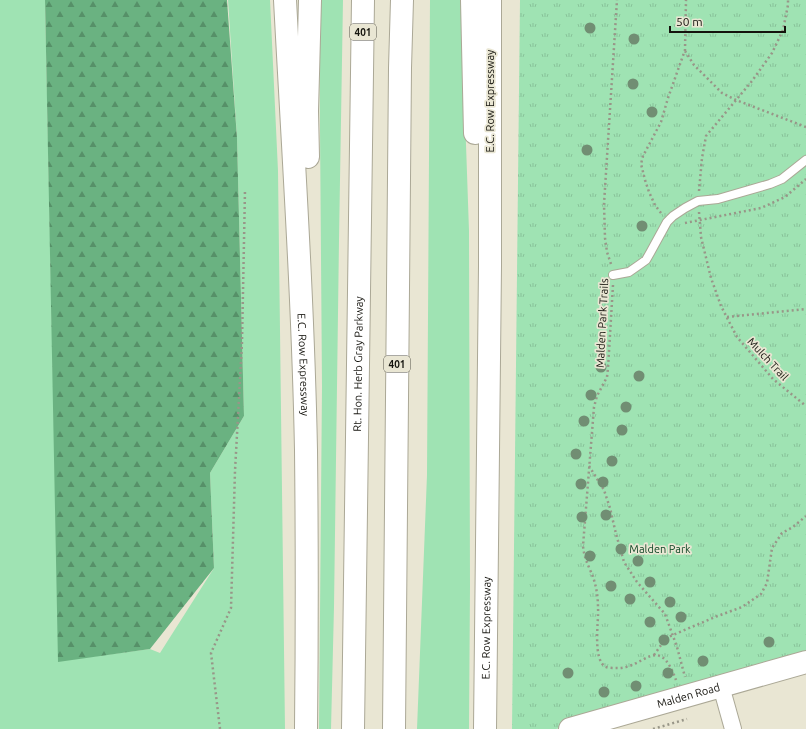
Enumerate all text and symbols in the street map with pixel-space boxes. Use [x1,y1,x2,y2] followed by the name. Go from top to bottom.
[670,8,785,34] scale bar
[676,15,703,28] text: 50 m
[350,24,376,40] road number: 401
[484,49,496,152] street label: E.C. Row Expressway
[594,278,610,368] street label: Malden Park Trails
[351,296,365,432] street label: Rt. Hon. Herb Gray Parkway
[296,313,311,417] street label: E.C. Row Expressway
[745,335,791,383] street label: Mulch Trail
[384,356,410,372] road number: 401
[629,543,691,555] park label: Malden Park
[480,576,493,680] street label: E.C. Row Expressway
[656,681,721,710] street label: Malden Road

